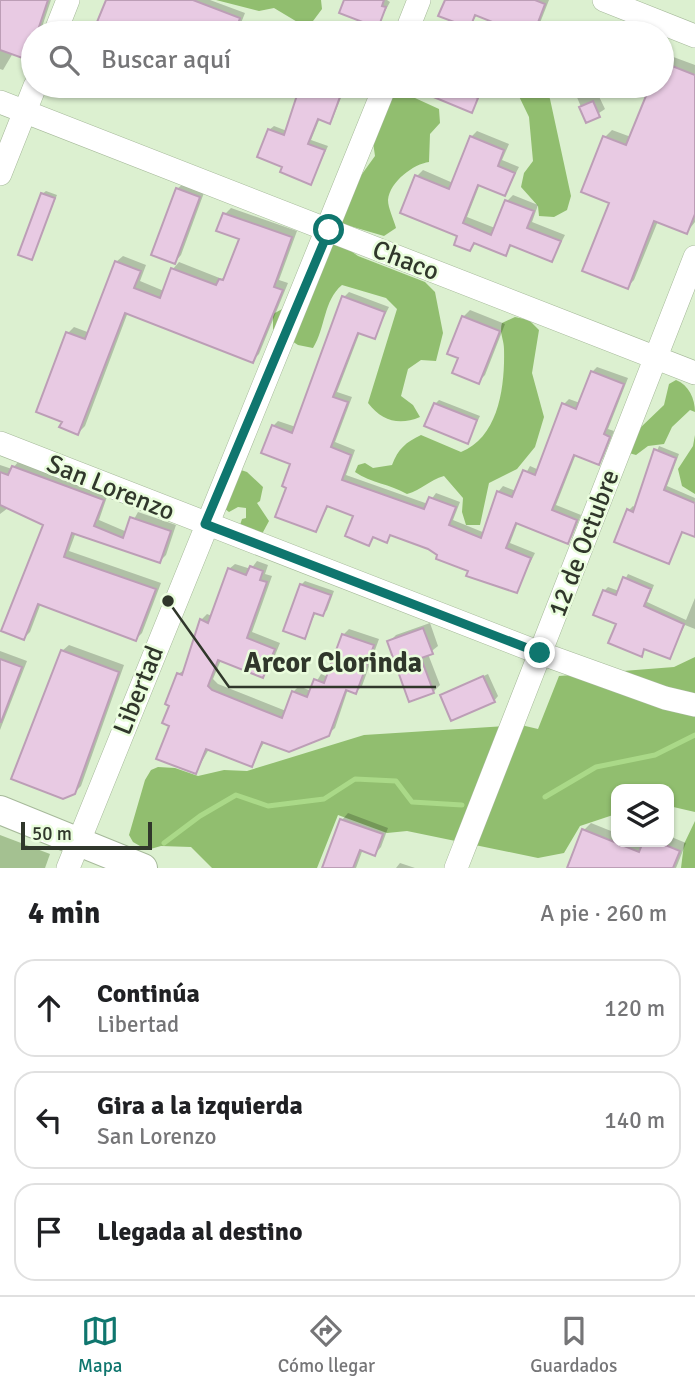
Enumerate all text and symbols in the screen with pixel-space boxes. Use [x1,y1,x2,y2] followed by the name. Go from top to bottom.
[21,21,674,98] search box
[45,41,83,79] icon: search
[101,44,231,76] text: Buscar aquí
[313,214,344,245] route start
[368,234,443,288] street label: Chaco
[42,448,179,528] street label: San Lorenzo
[541,465,627,621] street label: 12 de Octubre
[524,637,555,668] route end
[229,638,436,687] callout: Arcor Clorinda
[107,641,171,739] street label: Libertad
[244,646,422,680] text: Arcor Clorinda
[611,784,674,847] map controls
[611,784,674,847] button: layers
[21,819,152,851] scale bar
[32,822,72,846] text: 50 m
[28,895,100,932] text: 4 min
[540,899,667,928] text: A pie · 260 m
[97,978,200,1010] text: Continúa
[30,989,68,1027] icon: ahead
[604,994,665,1023] text: 120 m
[97,1010,179,1039] text: Libertad
[97,1090,303,1122] text: Gira a la izquierda
[30,1101,68,1139] icon: left
[604,1106,665,1135] text: 140 m
[97,1122,216,1151] text: San Lorenzo
[30,1213,68,1251] icon: arrive
[97,1216,303,1248] text: Llegada al destino
[78,1312,122,1378] tab: Mapa
[278,1312,375,1378] tab: Cómo llegar
[530,1312,617,1378] tab: Guardados

